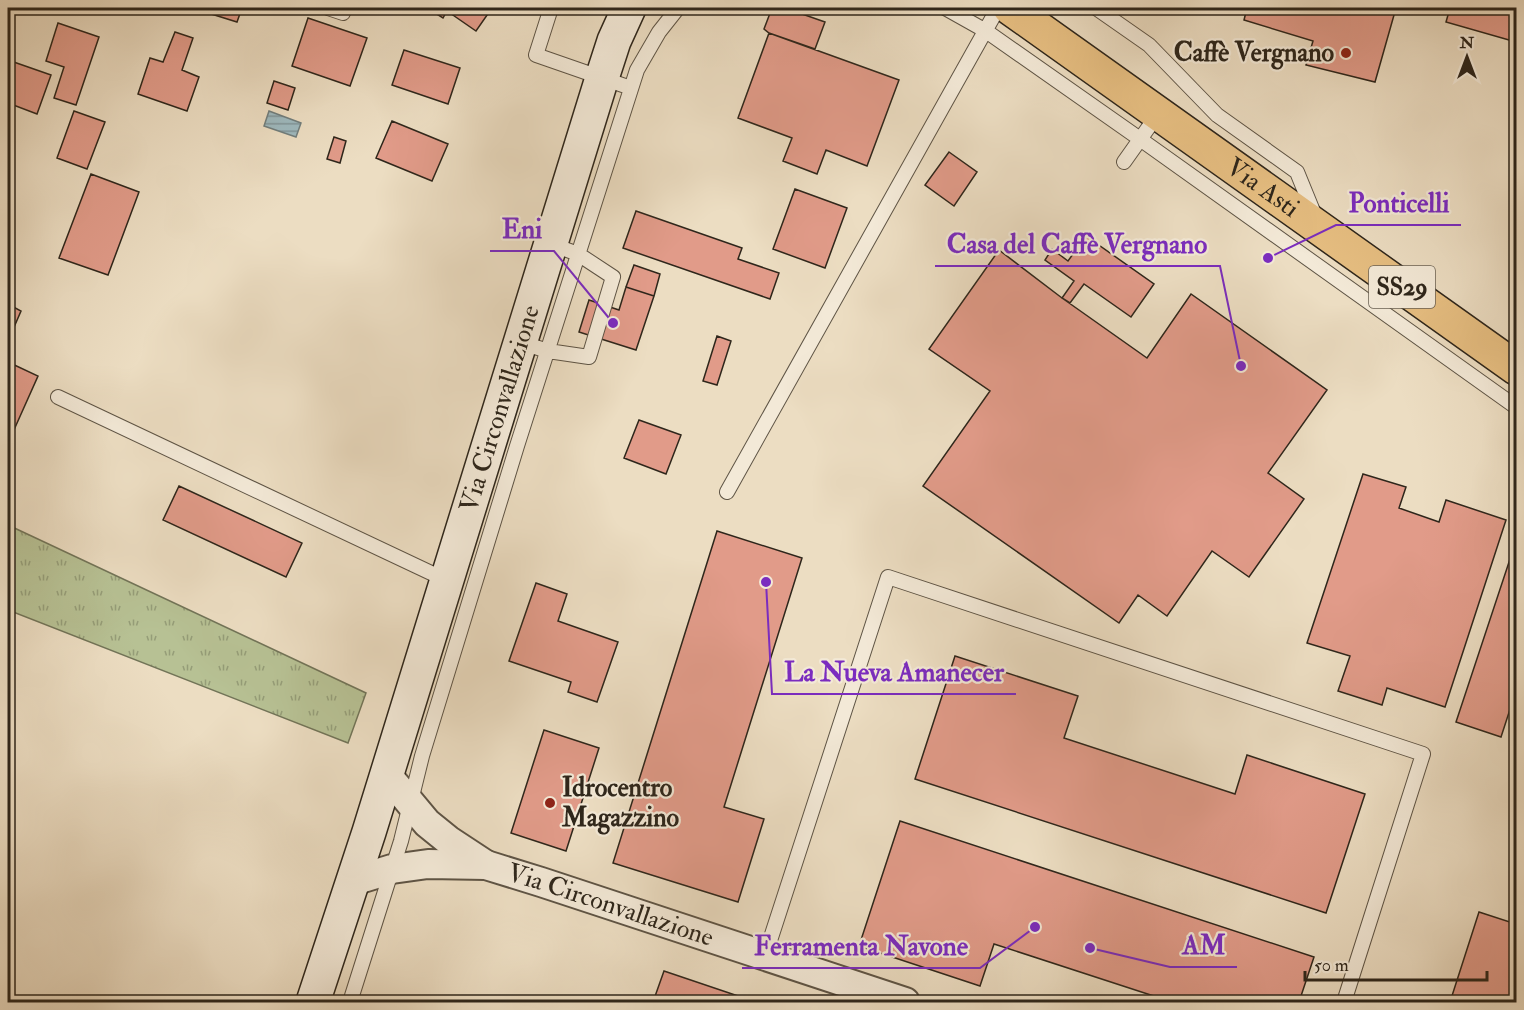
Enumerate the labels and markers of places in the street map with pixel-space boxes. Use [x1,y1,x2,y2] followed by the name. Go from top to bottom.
[1174,37,1334,70] place label: Caffè Vergnano
[1339,46,1353,60] marker: Caffè Vergnano
[1336,180,1461,225] callout: Ponticelli
[490,206,554,251] callout: Eni
[935,221,1220,266] callout: Casa del Caffè Vergnano
[772,649,1016,694] callout: La Nueva Amanecer
[561,772,680,835] place label: Idrocentro Magazzino
[543,796,557,810] marker: Idrocentro Magazzino
[1170,922,1237,967] callout: AM
[742,923,980,968] callout: Ferramenta Navone

